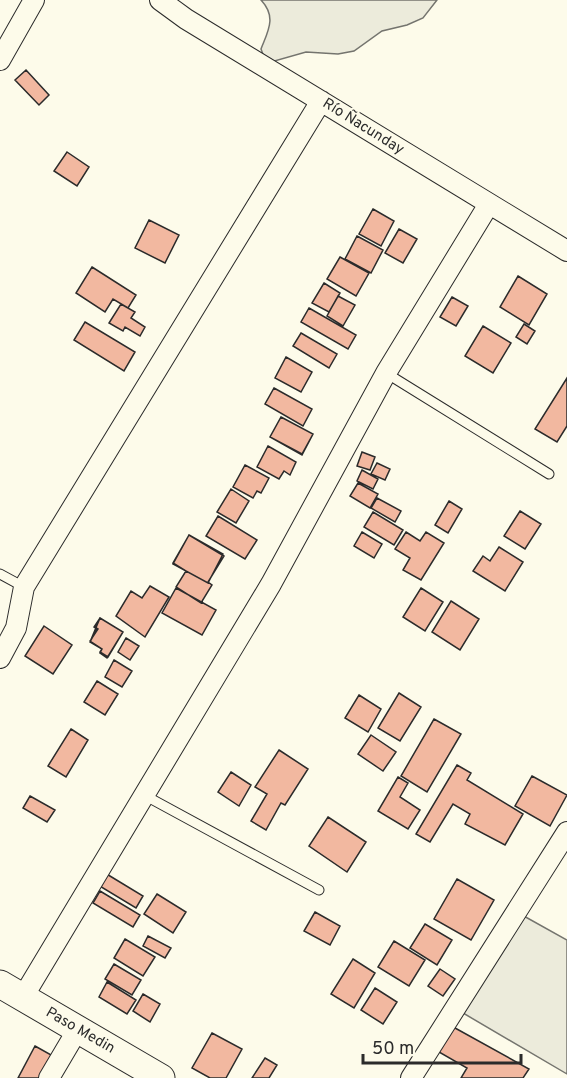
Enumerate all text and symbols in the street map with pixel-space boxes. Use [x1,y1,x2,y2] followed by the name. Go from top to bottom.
[319,94,408,160] street label: Río Ñacunday
[42,1004,118,1058] street label: Paso Medin
[363,1027,520,1065] scale bar
[372,1038,414,1061] text: 50 m

